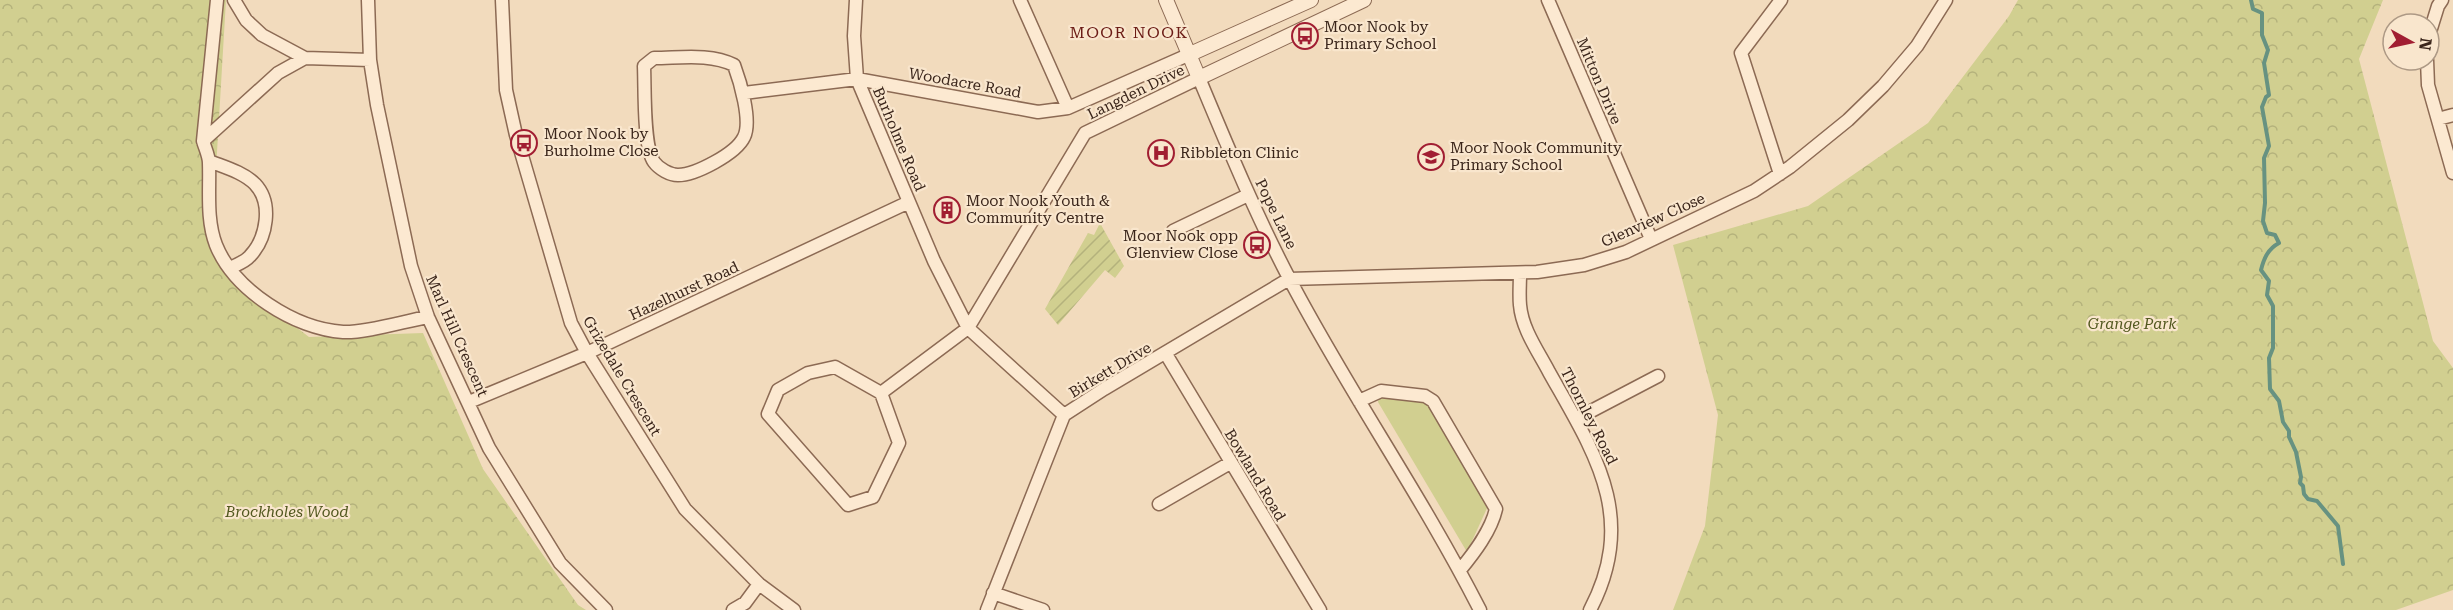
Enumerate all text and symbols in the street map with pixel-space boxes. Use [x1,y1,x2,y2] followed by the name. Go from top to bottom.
[2381,12,2441,72] north arrow
[1324,18,1437,53] place label: Moor Nook by Primary School
[1290,21,1320,51] bus stop icon: Moor Nook by Primary School
[1069,23,1189,42] district label: MOOR NOOK
[1573,35,1625,127] street label: Mitton Drive
[2415,37,2436,51] text: N
[1084,61,1188,123] street label: Langden Drive
[907,64,1023,102] street label: Woodacre Road
[869,84,929,194] street label: Burholme Road
[544,125,659,160] place label: Moor Nook by Burholme Close
[509,128,539,158] bus stop icon: Moor Nook by Burholme Close
[1146,138,1176,168] hospital icon: Ribbleton Clinic
[1450,139,1622,174] place label: Moor Nook Community Primary School
[1416,142,1446,172] school or university icon: Moor Nook Community Primary School
[1180,144,1299,162] place label: Ribbleton Clinic
[1251,176,1301,252] street label: Pope Lane
[1598,189,1708,251] street label: Glenview Close
[966,192,1110,227] place label: Moor Nook Youth & Community Centre
[932,195,962,225] building icon: Moor Nook Youth & Community Centre
[1123,227,1238,262] place label: Moor Nook opp Glenview Close
[1242,230,1272,260] bus stop icon: Moor Nook opp Glenview Close
[626,258,742,324] street label: Hazelhurst Road
[422,272,492,400] street label: Marl Hill Crescent
[579,313,665,439] street label: Grizedale Crescent
[2088,315,2177,333] park label: Grange Park
[1066,338,1154,402] street label: Birkett Drive
[1557,364,1621,468] street label: Thornley Road
[1220,426,1290,525] street label: Bowland Road
[224,503,349,521] park label: Brockholes Wood

